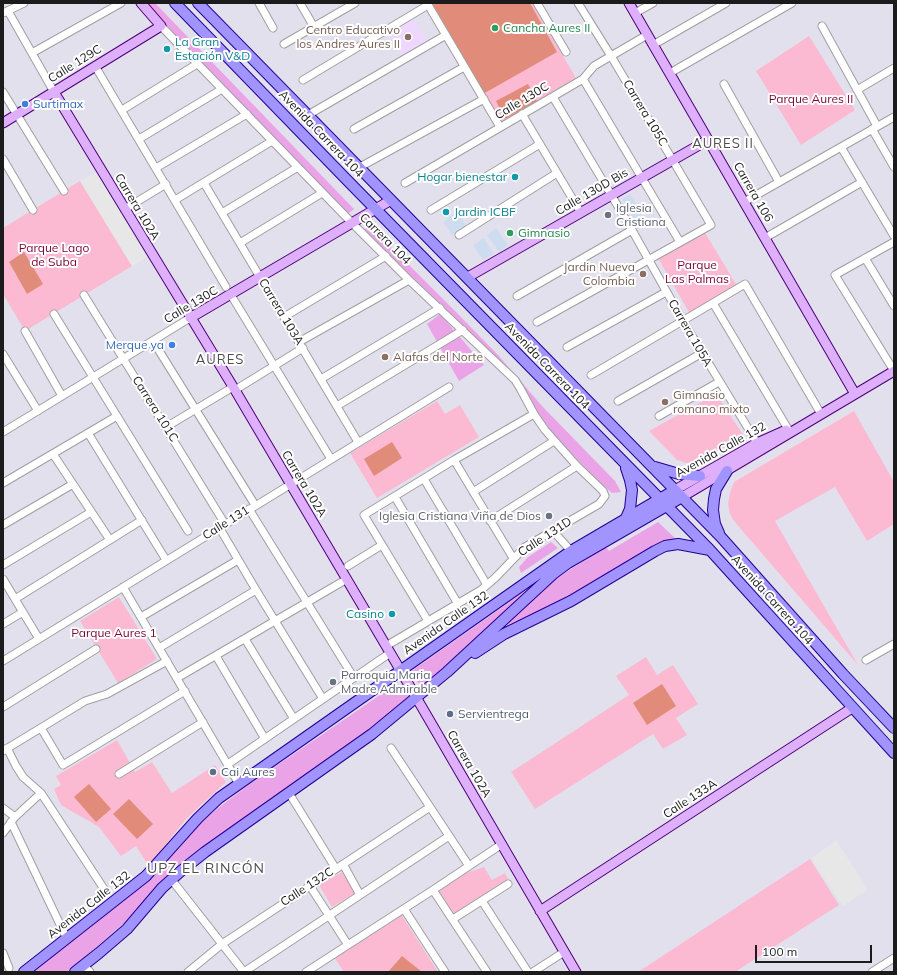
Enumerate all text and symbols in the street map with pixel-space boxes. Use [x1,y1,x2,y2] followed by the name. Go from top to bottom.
[503,21,590,35] place label: Cancha Aures II
[296,23,400,51] place label: Centro Educativo los Andres Aures II
[490,23,500,33] marker: Cancha Aures II
[403,32,413,42] marker: Centro Educativo los Andres Aures II
[175,35,250,63] place label: La Gran Estación V&D
[46,42,104,86] street label: Calle 129C
[162,44,172,54] marker: La Gran Estación V&D
[620,77,670,149] street label: Carrera 105C
[492,79,552,123] street label: Calle 130C
[276,88,366,180] street label: Avenida Carrera 104
[769,92,853,106] park label: Parque Aures II
[33,97,83,111] place label: Surtimax
[20,99,30,109] marker: Surtimax
[692,136,754,152] district label: AURES II
[730,160,776,224] street label: Carrera 106
[553,165,631,219] street label: Calle 130D Bis
[417,170,507,184] place label: Hogar bienestar
[111,171,163,243] street label: Carrera 102A
[510,172,520,182] marker: Hogar bienestar
[616,201,666,229] place label: Iglesia Cristiana
[454,205,516,219] place label: Jardin ICBF
[441,207,451,217] marker: Jardin ICBF
[356,210,414,268] street label: Carrera 104
[603,210,613,220] marker: Iglesia Cristiana
[518,226,570,240] place label: Gimnasio
[505,228,515,238] marker: Gimnasio
[19,241,89,269] park label: Parque Lago de Suba
[665,258,729,286] park label: Parque Las Palmas
[564,260,635,288] place label: Jardin Nueva Colombia
[638,269,648,279] marker: Jardin Nueva Colombia
[255,276,307,348] street label: Carrera 103A
[161,283,221,327] street label: Calle 130C
[665,297,715,369] street label: Carrera 105A
[502,320,592,412] street label: Avenida Carrera 104
[106,338,164,352] place label: Merque ya
[167,340,177,350] marker: Merque ya
[393,350,483,364] place label: Alafas del Norte
[196,352,244,368] district label: AURES
[380,352,390,362] marker: Alafas del Norte
[129,373,181,445] street label: Carrera 101C
[673,388,750,416] place label: Gimnasio romano mixto
[660,397,670,407] marker: Gimnasio romano mixto
[673,419,769,481] street label: Avenida Calle 132
[278,448,330,520] street label: Carrera 102A
[200,503,252,543] street label: Calle 131
[379,509,541,523] place label: Iglesia Cristiana Viña de Dios
[544,511,554,521] marker: Iglesia Cristiana Viña de Dios
[515,514,575,560] street label: Calle 131D
[728,552,816,648] street label: Avenida Carrera 104
[401,588,491,658] street label: Avenida Calle 132
[346,607,384,621] place label: Casino
[387,609,397,619] marker: Casino
[71,626,157,640] park label: Parque Aures 1
[341,668,437,696] place label: Parroquia Maria Madre Admirable
[328,677,338,687] marker: Parroquia Maria Madre Admirable
[458,707,529,721] place label: Servientrega
[445,709,455,719] marker: Servientrega
[444,728,494,800] street label: Carrera 102A
[221,765,275,779] place label: Cai Aures
[208,767,218,777] marker: Cai Aures
[660,776,720,822] street label: Calle 133A
[147,861,265,877] district label: UPZ EL RINCÓN
[278,865,336,909] street label: Calle 132C
[45,868,133,942] street label: Avenida Calle 132
[757,937,874,963] scale bar
[762,944,797,959] text: 100 m

